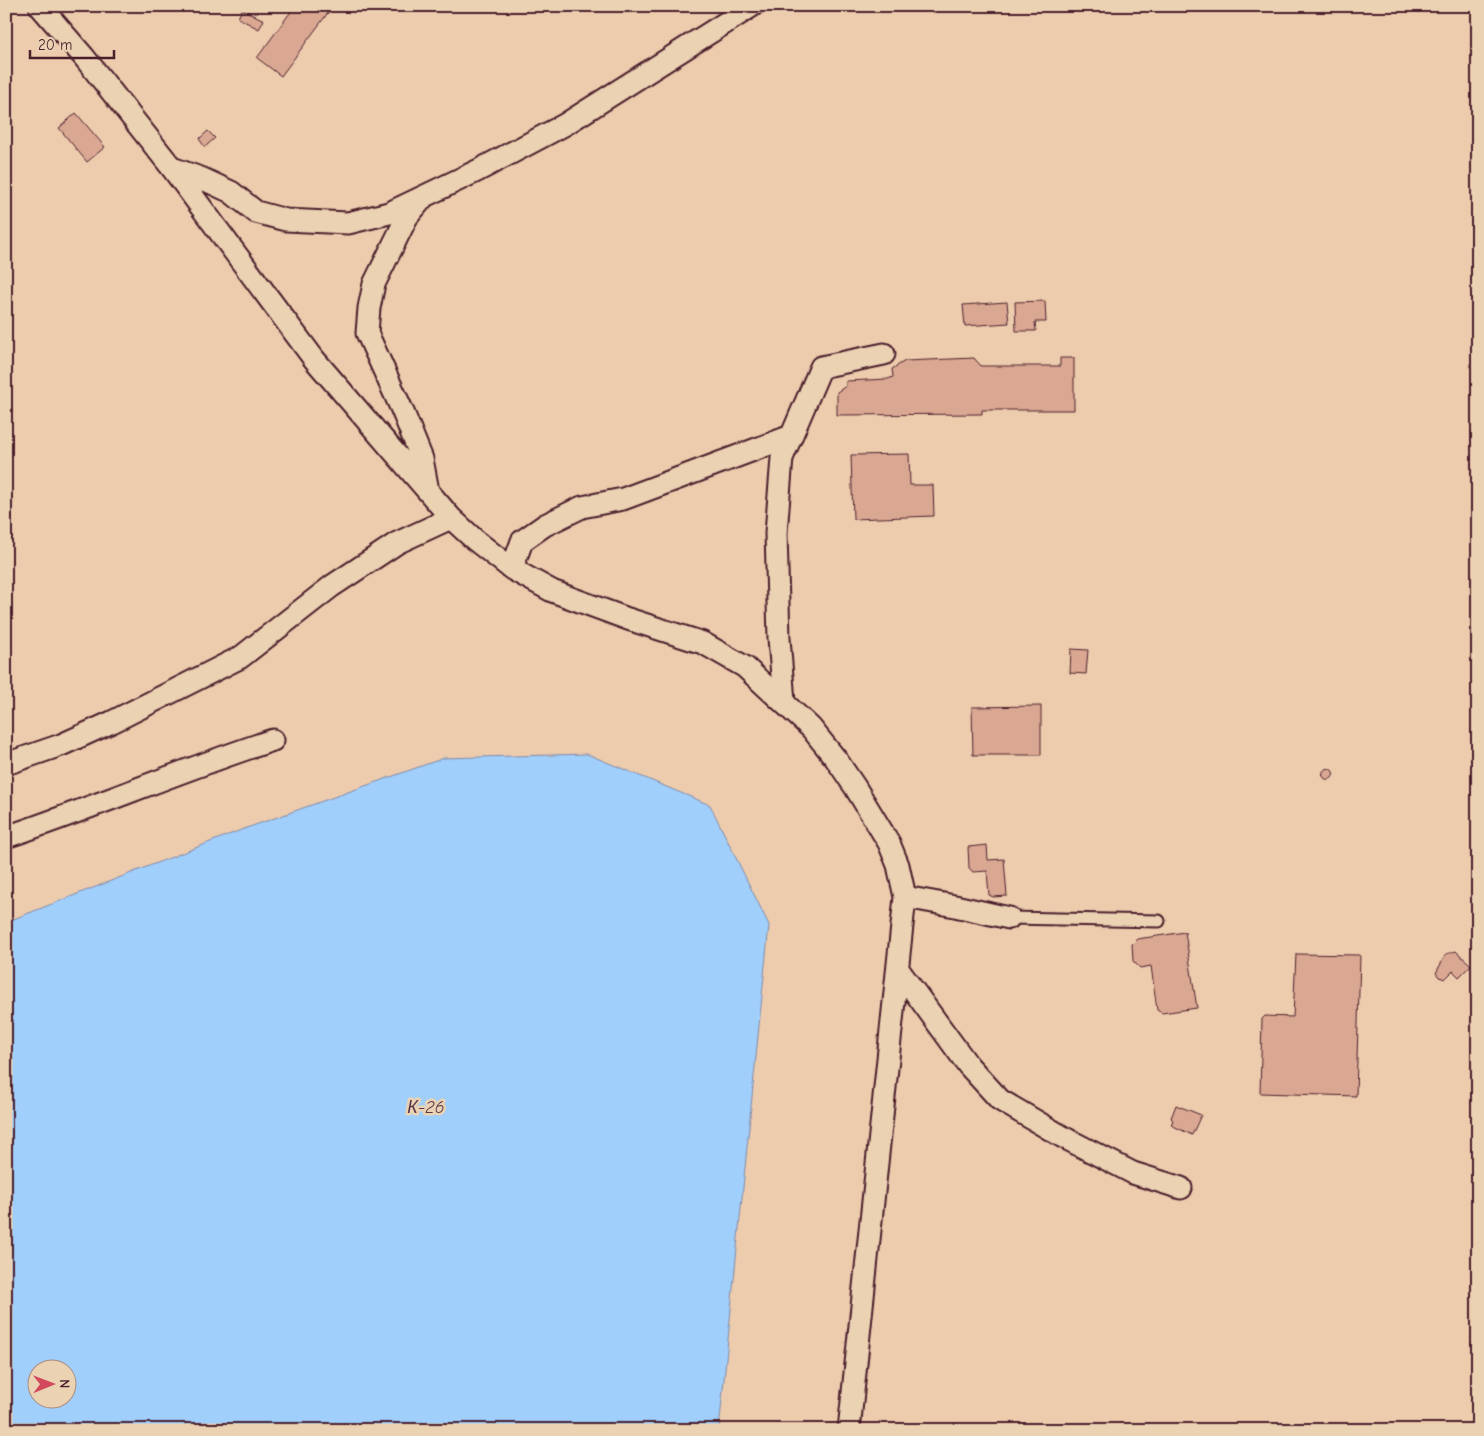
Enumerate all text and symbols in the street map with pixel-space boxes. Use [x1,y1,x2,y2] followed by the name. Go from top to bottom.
[30,28,114,60] scale bar
[38,36,72,54] text: 20 m
[407,1097,445,1118] water label: К-26
[28,1358,78,1408] north arrow
[56,1379,73,1388] text: N

